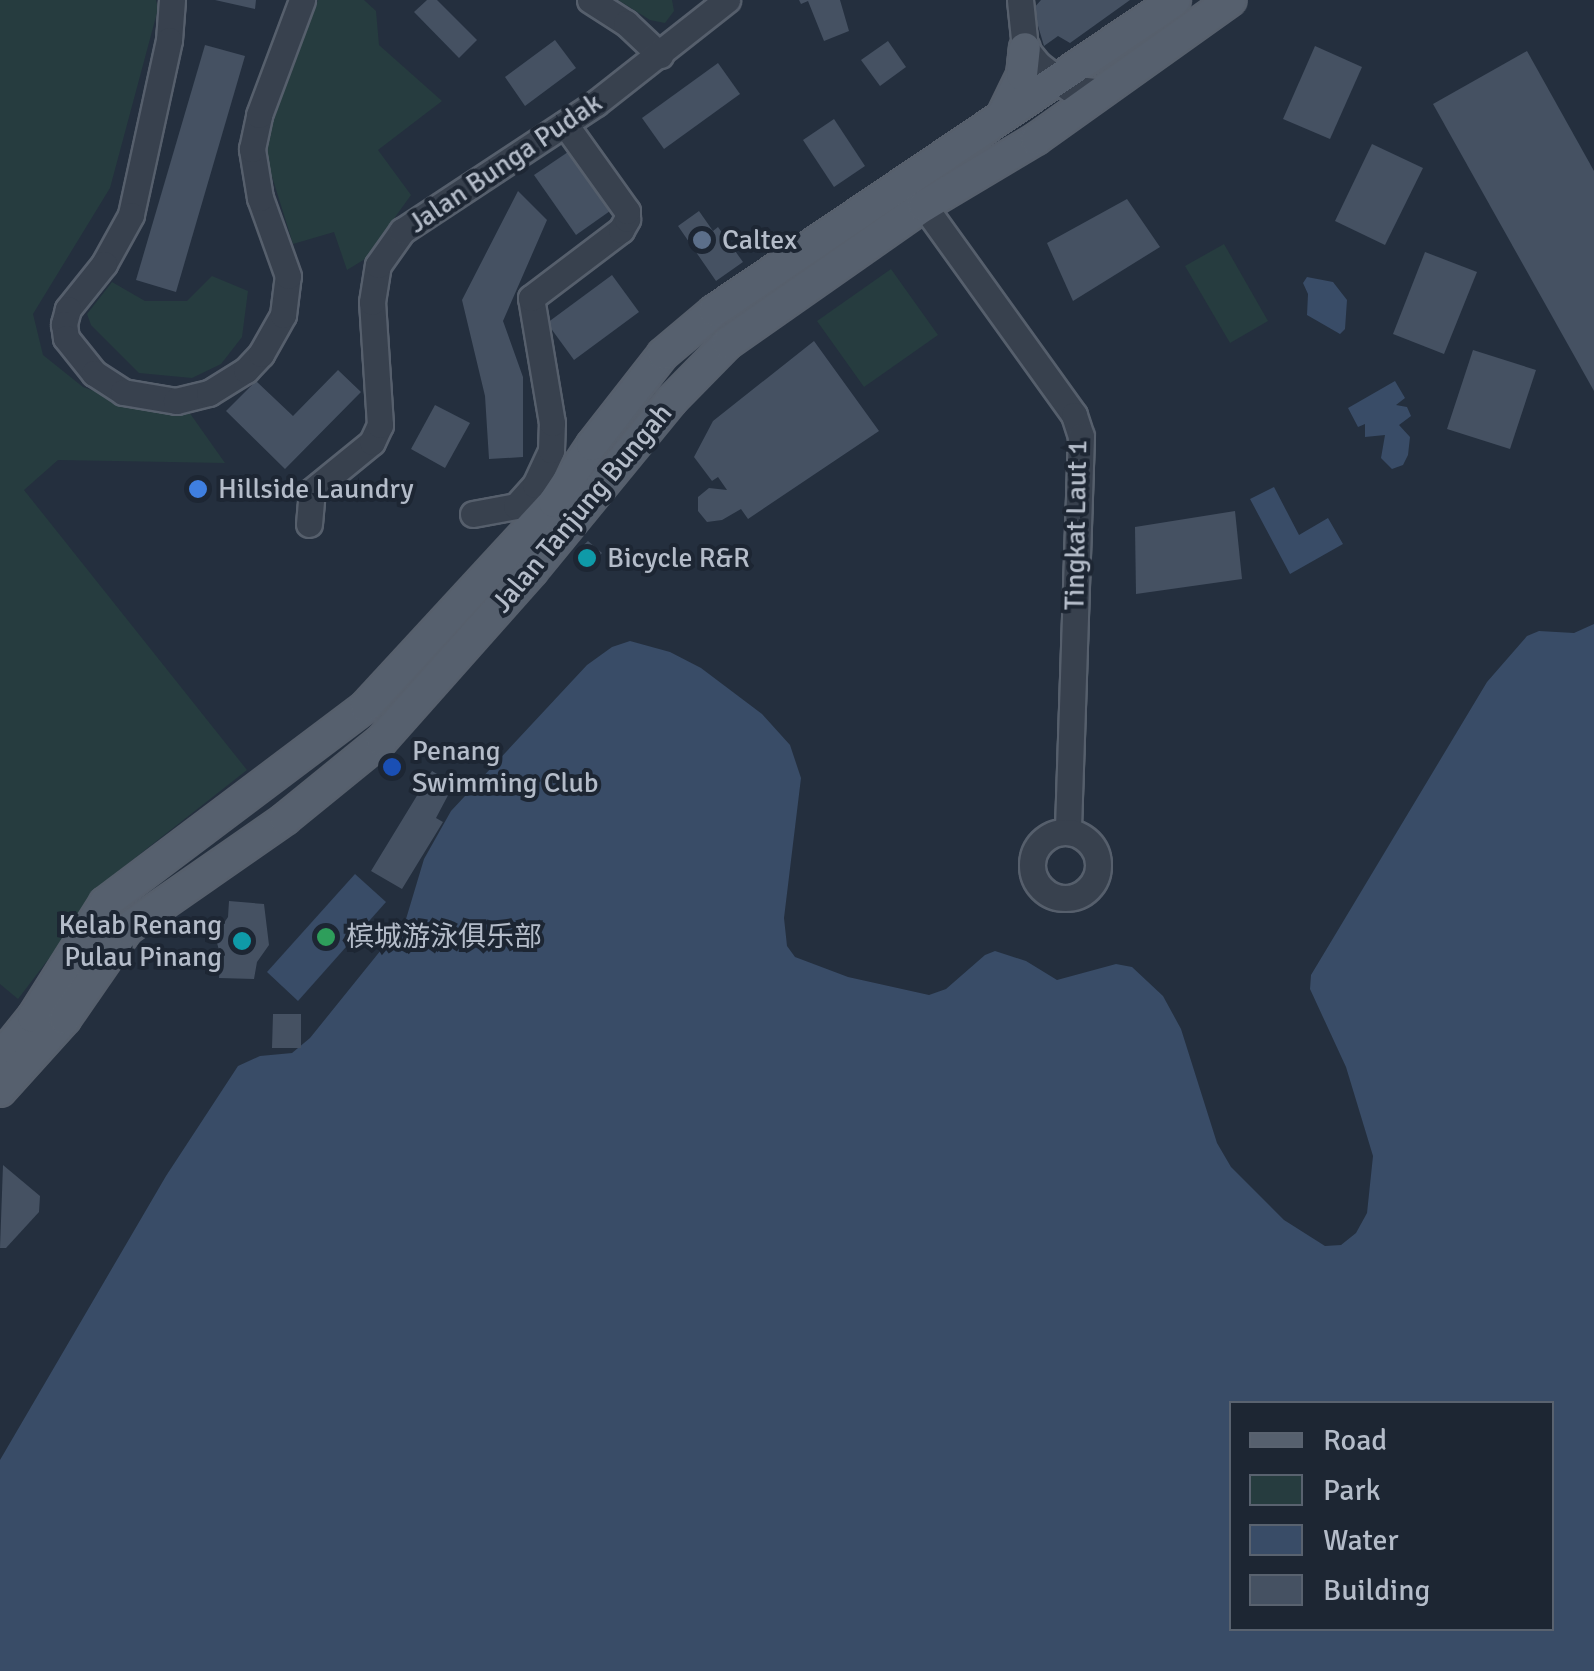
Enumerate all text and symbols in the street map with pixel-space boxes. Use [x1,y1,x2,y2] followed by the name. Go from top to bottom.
[402,86,608,240] street label: Jalan Bunga Pudak
[722,223,797,257] place label: Caltex
[691,229,713,251] marker: Caltex
[485,397,679,619] street label: Jalan Tanjung Bungah
[1058,440,1094,610] street label: Tingkat Laut 1
[218,472,414,506] place label: Hillside Laundry
[187,478,209,500] marker: Hillside Laundry
[607,541,750,575] place label: Bicycle R&R
[576,547,598,569] marker: Bicycle R&R
[412,734,599,800] place label: Penang Swimming Club
[381,756,403,778] marker: Penang Swimming Club
[58,908,222,974] place label: Kelab Renang Pulau Pinang
[346,920,542,954] place label: 槟城游泳俱乐部
[315,926,337,948] marker: 槟城游泳俱乐部
[231,930,253,952] marker: Kelab Renang Pulau Pinang
[1229,1401,1554,1631] legend
[1323,1422,1387,1459] text: Road
[1323,1472,1381,1509] text: Park
[1323,1522,1399,1559] text: Water
[1323,1572,1430,1609] text: Building

